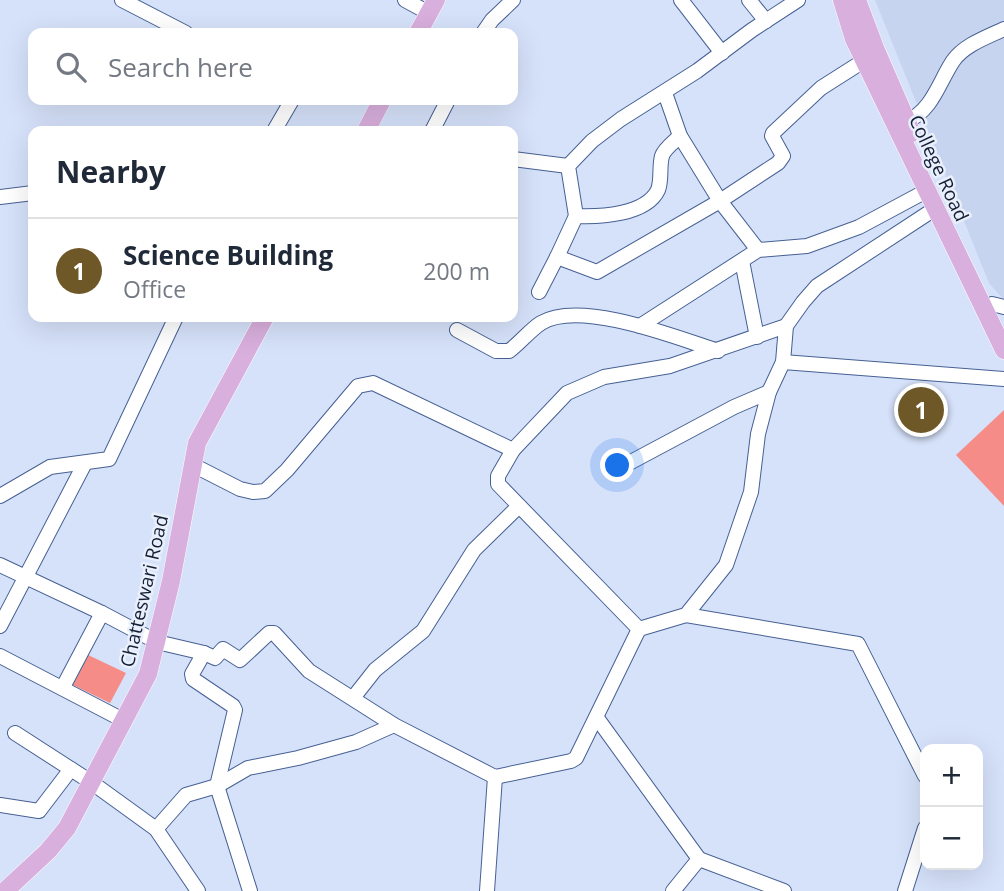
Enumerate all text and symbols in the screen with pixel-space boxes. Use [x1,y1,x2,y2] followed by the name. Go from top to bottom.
[28,28,518,105] search box
[52,48,90,86] icon: search
[108,49,253,85] text: Search here
[903,110,975,226] street label: College Road
[56,151,166,192] text: Nearby
[123,237,333,273] text: Science Building
[72,255,86,287] text: 1
[423,255,490,287] text: 200 m
[123,273,186,305] text: Office
[898,384,944,436] pin: 1
[600,448,634,482] your location
[114,512,174,670] street label: Chatteswari Road
[920,744,983,870] map controls
[920,744,983,807] button: +
[920,807,983,870] button: −

